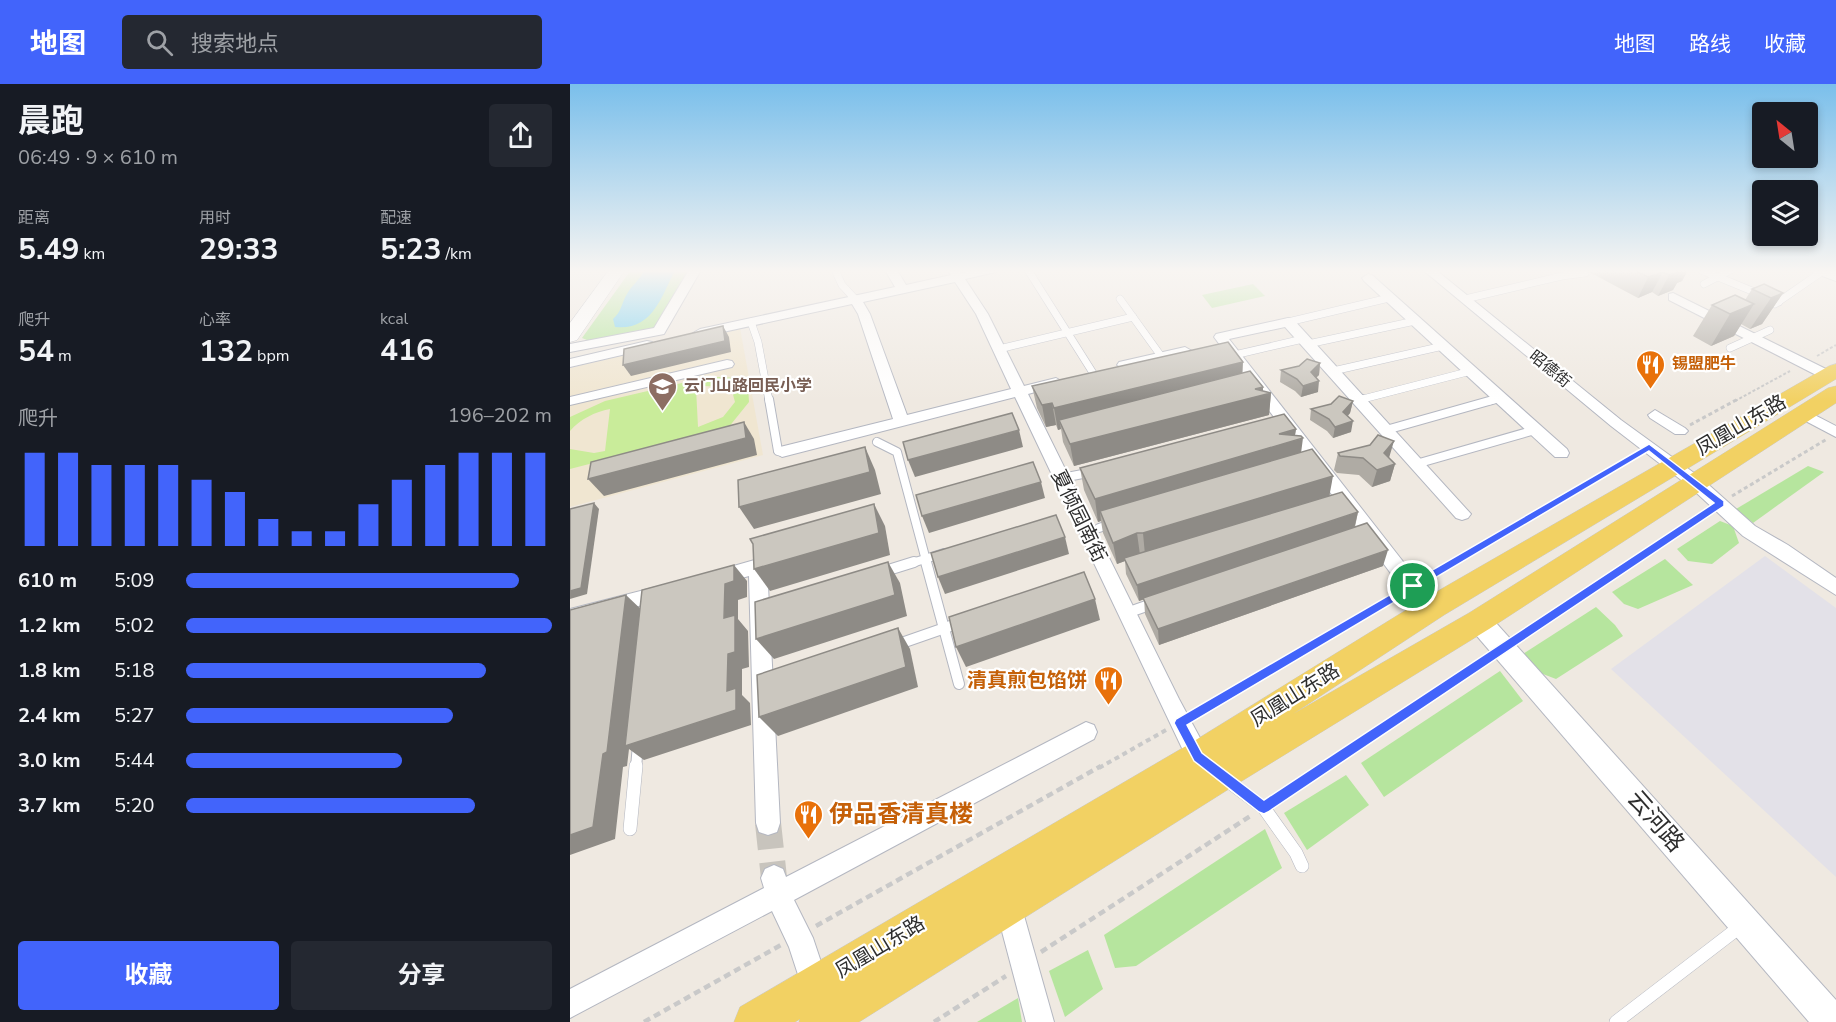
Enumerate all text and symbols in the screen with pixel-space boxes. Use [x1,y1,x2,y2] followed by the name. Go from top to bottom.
[122,15,542,69] search box
[30,25,86,63] text: 地图
[143,26,176,59] icon: search
[191,29,279,59] text: 搜索地点
[1614,30,1656,58] text: 地图
[1689,30,1731,58] text: 路线
[1764,30,1806,58] text: 收藏
[18,99,84,144] text: 晨跑
[1752,102,1818,168] north arrow
[1752,102,1818,246] map controls
[489,104,552,167] button: share
[18,144,178,171] text: 06:49 · 9 × 610 m
[1752,180,1818,246] button: layers
[18,207,50,229] text: 距离
[199,207,231,229] text: 用时
[380,207,412,229] text: 配速
[18,229,79,270] text: 5.49
[199,229,278,270] text: 29:33
[380,229,441,270] text: 5:23
[79,243,105,265] text: km
[441,243,472,265] text: /km
[380,308,408,330] text: kcal
[18,309,50,331] text: 爬升
[199,309,231,331] text: 心率
[380,330,434,371] text: 416
[18,331,54,372] text: 54
[199,331,253,372] text: 132
[54,345,72,367] text: m
[253,345,289,367] text: bpm
[1524,345,1576,393] street label: 昭德街
[1635,348,1667,390] restaurant icon: 锡盟肥牛
[1672,353,1736,375] place label: 锡盟肥牛
[647,370,679,412] school or university icon: 云门山路回民小学
[684,375,812,397] place label: 云门山路回民小学
[1691,388,1791,462] street label: 凤凰山东路
[448,402,552,429] text: 196–202 m
[18,405,58,432] text: 爬升
[1045,465,1113,567] street label: 夏倾园南街
[1387,560,1438,611] pin
[18,567,77,594] text: 610 m
[114,567,155,594] text: 5:09
[1396,569,1429,602] icon: arrive
[18,612,81,639] text: 1.2 km
[114,612,155,639] text: 5:02
[18,657,81,684] text: 1.8 km
[114,657,155,684] text: 5:18
[1245,657,1345,733] street label: 凤凰山东路
[1092,664,1124,706] restaurant icon: 清真煎包馅饼
[967,667,1087,694] place label: 清真煎包馅饼
[18,702,81,729] text: 2.4 km
[114,702,155,729] text: 5:27
[18,747,81,774] text: 3.0 km
[114,747,155,774] text: 5:44
[1620,783,1692,859] street label: 云河路
[18,792,81,819] text: 3.7 km
[114,792,155,819] text: 5:20
[792,798,824,840] restaurant icon: 伊品香清真楼
[829,798,973,830] place label: 伊品香清真楼
[830,910,930,984] street label: 凤凰山东路
[18,941,279,1010] button: 收藏
[291,941,552,1010] button: 分享

